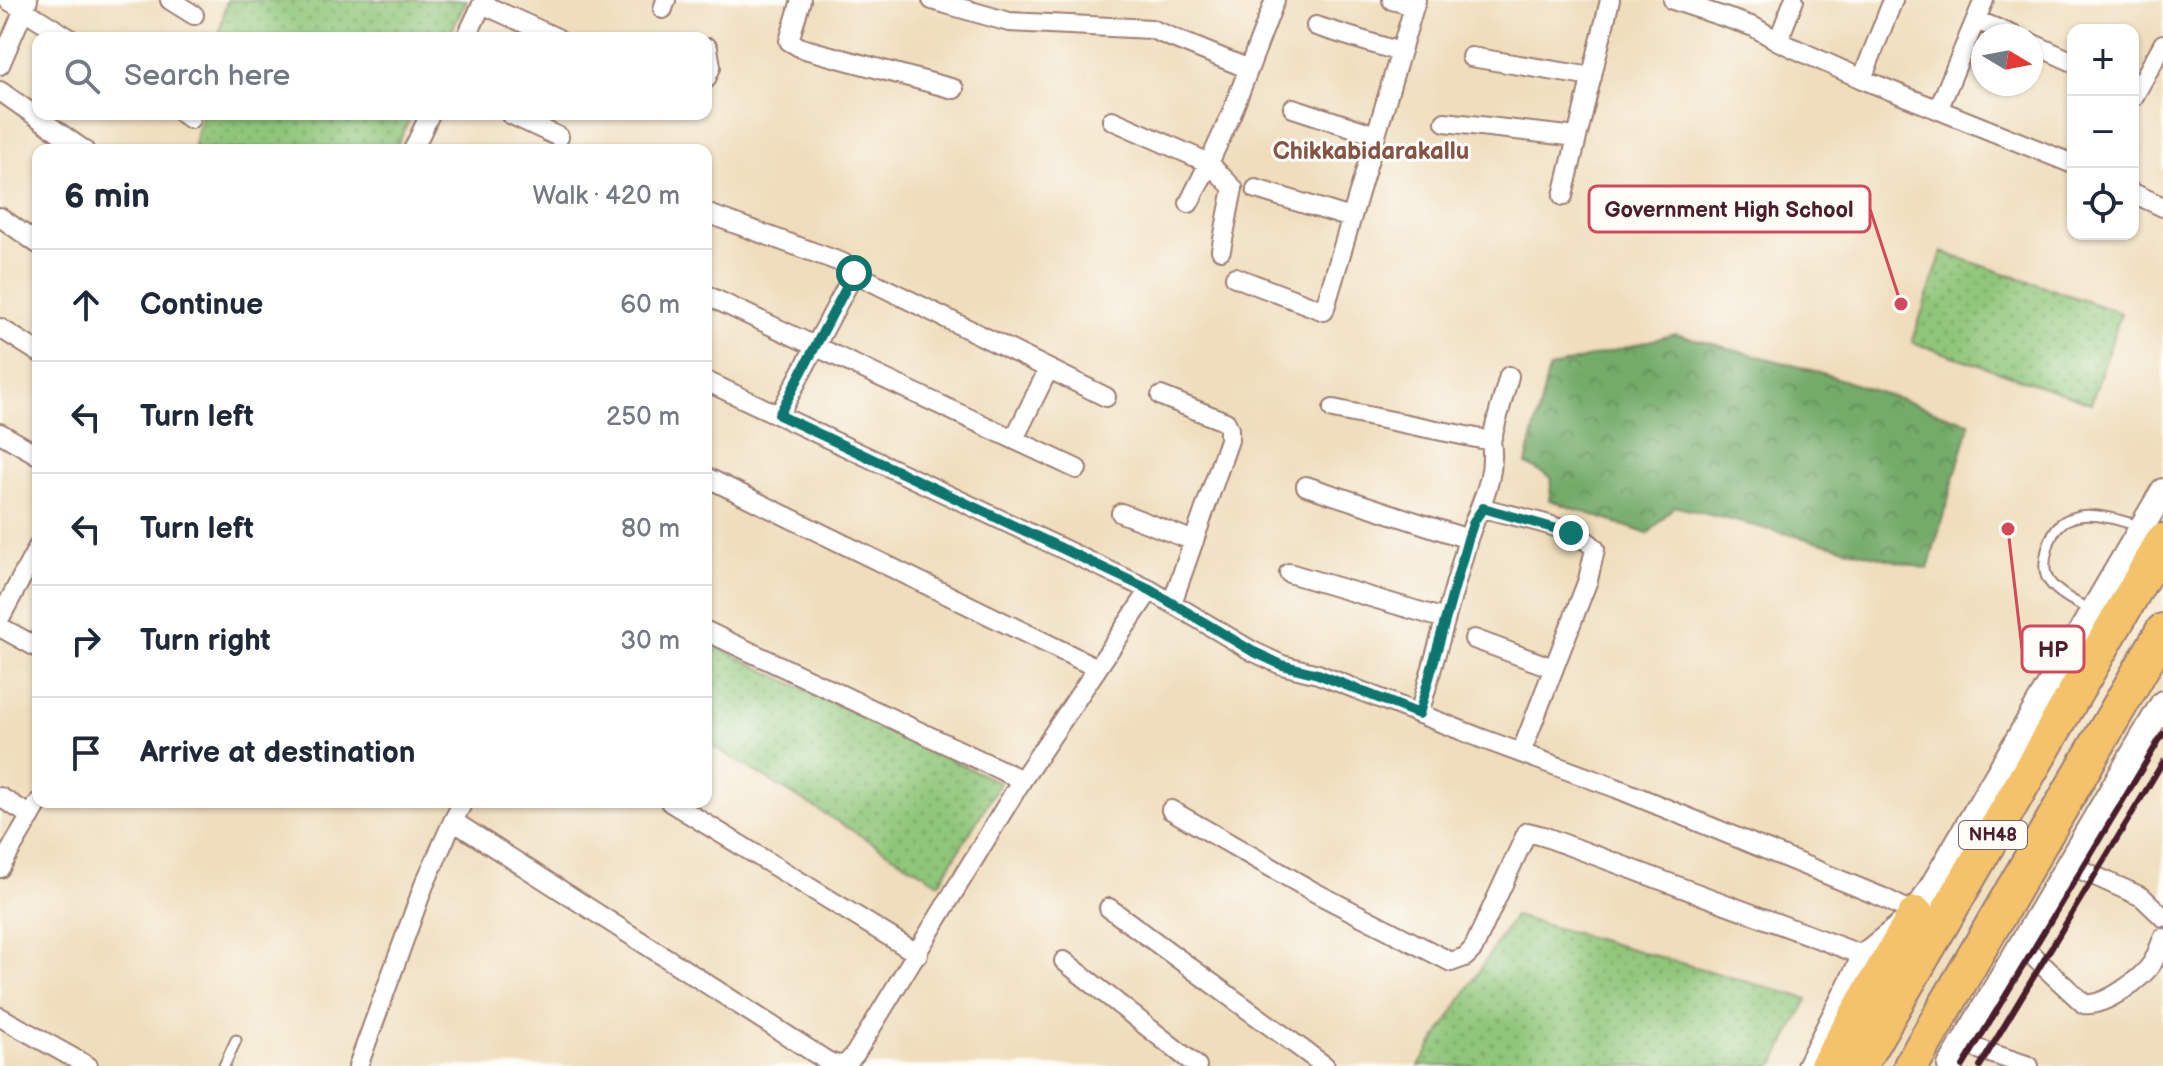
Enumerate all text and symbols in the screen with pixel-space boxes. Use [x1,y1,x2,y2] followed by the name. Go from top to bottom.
[1971,24,2043,96] north arrow
[2067,24,2139,240] map controls
[2067,24,2139,96] button: +
[32,32,712,120] search box
[60,54,104,98] icon: search
[124,58,290,94] text: Search here
[2067,96,2139,168] button: −
[1273,137,1469,166] district label: Chikkabidarakallu
[2067,168,2139,240] button: locate
[64,176,150,217] text: 6 min
[533,181,680,212] text: Walk · 420 m
[1589,186,1870,232] callout: Government High School
[1604,197,1854,224] text: Government High School
[836,255,872,291] route start
[64,283,108,327] icon: ahead
[140,287,263,323] text: Continue
[620,290,680,321] text: 60 m
[64,395,108,439] icon: left
[140,399,254,435] text: Turn left
[606,402,680,433] text: 250 m
[64,507,108,551] icon: left
[140,511,254,547] text: Turn left
[621,514,680,545] text: 80 m
[1553,515,1589,551] route end
[64,619,108,663] icon: right
[140,623,271,659] text: Turn right
[620,626,680,657] text: 30 m
[2022,626,2084,672] callout: HP
[2038,637,2068,664] text: HP
[64,731,108,775] icon: arrive
[140,735,416,771] text: Arrive at destination
[1959,821,2027,849] road number: NH48

